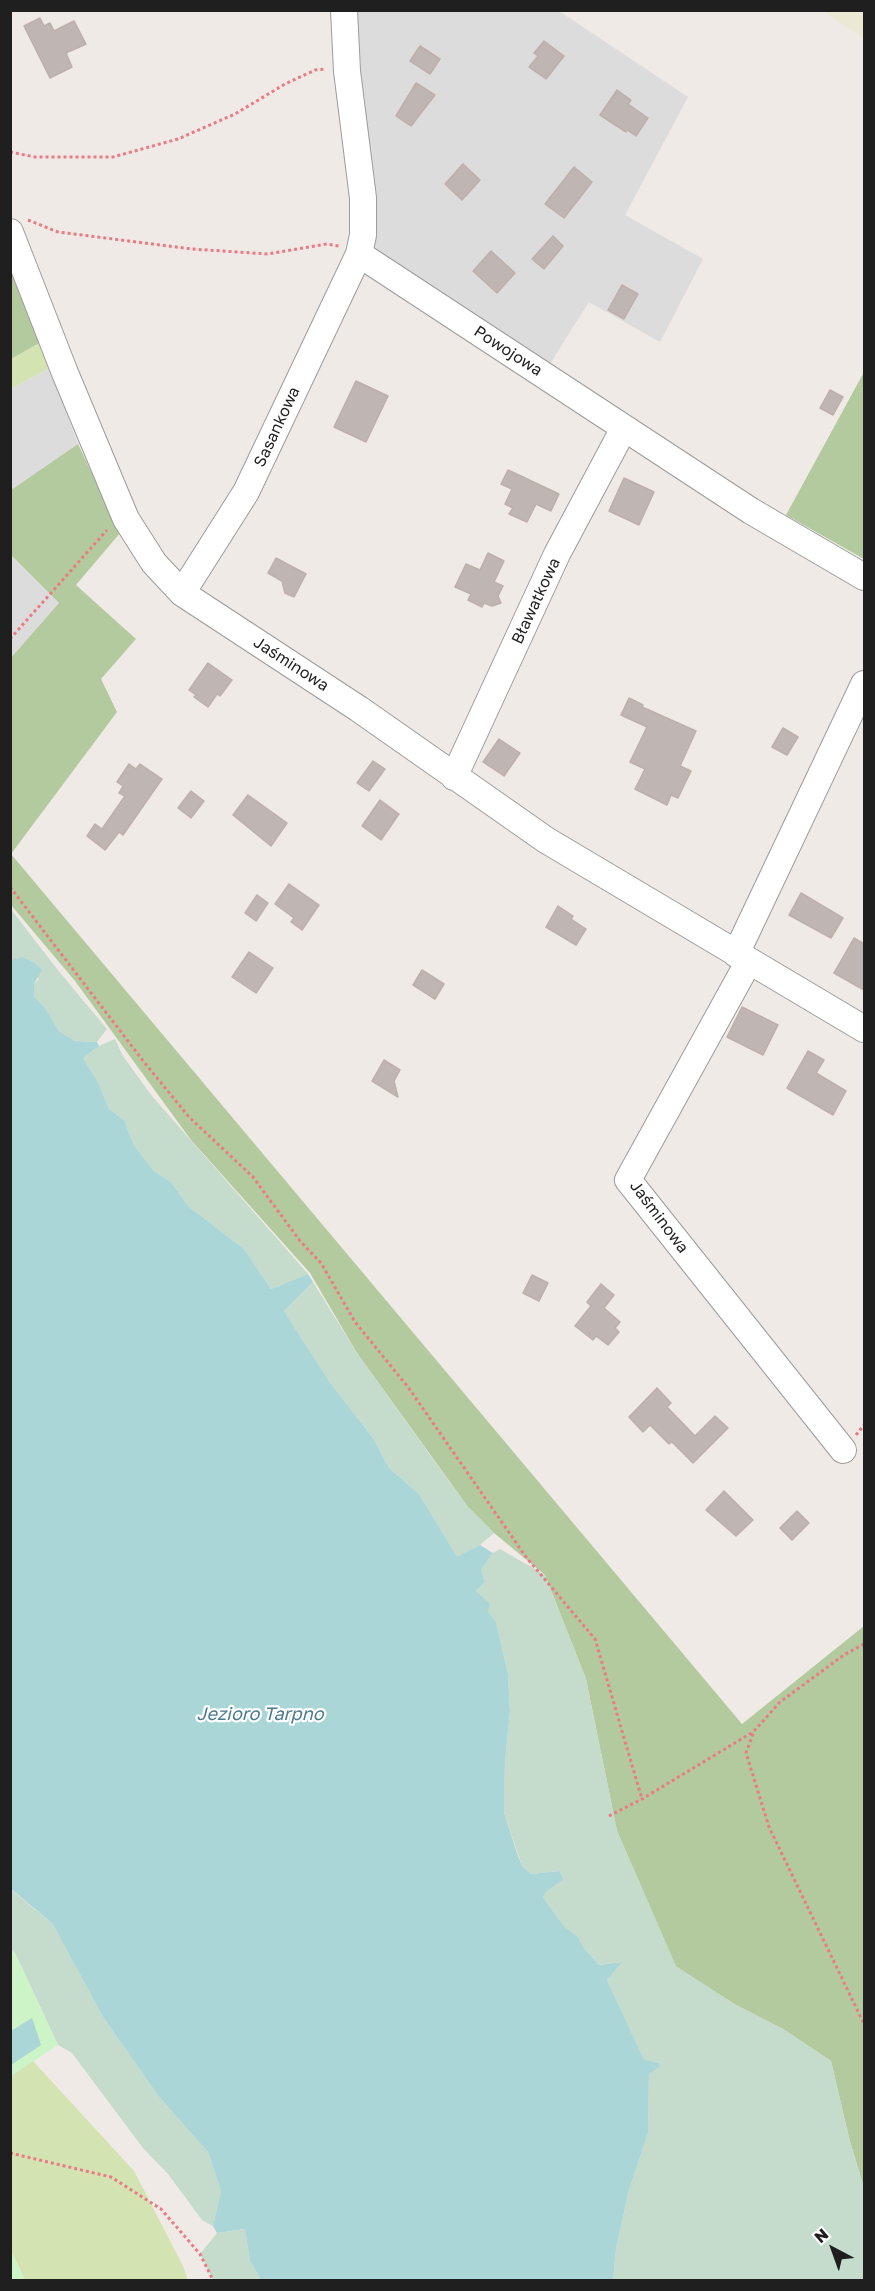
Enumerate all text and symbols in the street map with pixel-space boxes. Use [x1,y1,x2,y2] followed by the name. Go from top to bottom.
[470,322,546,380] street label: Powojowa
[250,384,304,470] street label: Sasankowa
[508,555,564,647] street label: Bławatkowa
[250,633,332,695] street label: Jaśminowa
[626,1177,692,1257] street label: Jaśminowa
[196,1703,324,1725] water label: Jezioro Tarpno
[803,2219,863,2279] north arrow
[810,2224,832,2247] text: N

